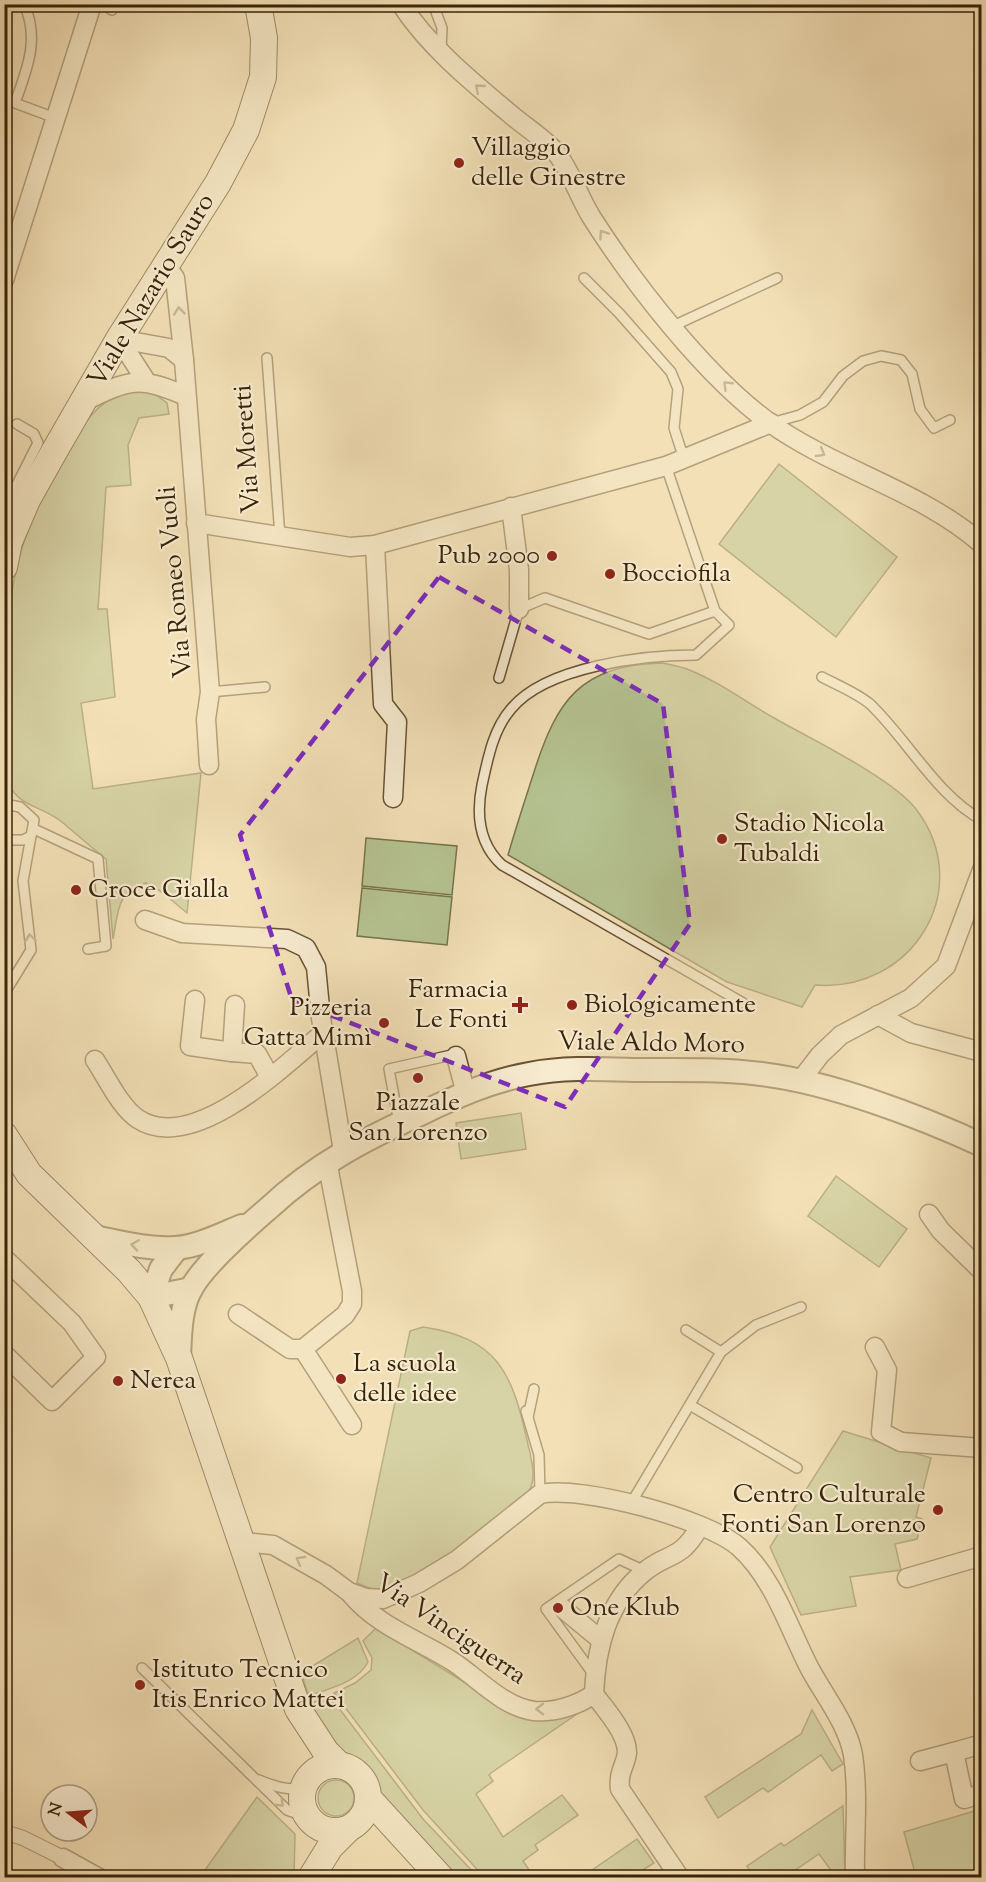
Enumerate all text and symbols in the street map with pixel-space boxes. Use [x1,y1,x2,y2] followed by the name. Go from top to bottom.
[475,84,486,95] one-way arrow
[471,130,626,197] place label: Villaggio delle Ginestre
[452,156,466,170] marker: Villaggio delle Ginestre
[79,187,225,395] street label: Viale Nazario Sauro
[599,230,610,241] one-way arrow
[173,306,186,316] one-way arrow
[723,381,734,392] one-way arrow
[225,383,271,515] street label: Via Moretti
[815,445,825,457] one-way arrow
[149,484,203,680] street label: Via Romeo Vuoli
[438,538,540,575] place label: Pub 2000
[545,549,559,563] marker: Pub 2000
[622,556,731,593] place label: Bocciofila
[603,567,617,581] marker: Bocciofila
[734,806,885,873] place label: Stadio Nicola Tubaldi
[715,832,729,846] marker: Stadio Nicola Tubaldi
[88,872,229,909] place label: Croce Gialla
[69,883,83,897] marker: Croce Gialla
[24,934,37,943] one-way arrow
[408,972,508,1039] place label: Farmacia Le Fonti
[584,987,756,1024] place label: Biologicamente
[244,990,372,1057] place label: Pizzeria Gatta Mimì
[513,998,527,1012] marker: Farmacia Le Fonti
[565,998,579,1012] marker: Biologicamente
[377,1016,391,1030] marker: Pizzeria Gatta Mimì
[557,1024,745,1064] street label: Viale Aldo Moro
[411,1071,425,1085] marker: Piazzale San Lorenzo
[348,1085,488,1152] place label: Piazzale San Lorenzo
[130,1239,140,1251] one-way arrow
[353,1346,457,1413] place label: La scuola delle idee
[130,1363,196,1400] place label: Nerea
[334,1372,348,1386] marker: La scuola delle idee
[111,1374,125,1388] marker: Nerea
[721,1477,926,1544] place label: Centro Culturale Fonti San Lorenzo
[931,1503,945,1517] marker: Centro Culturale Fonti San Lorenzo
[296,1556,306,1568] one-way arrow
[366,1565,534,1695] street label: Via Vinciguerra
[570,1590,680,1627] place label: One Klub
[551,1601,565,1615] marker: One Klub
[152,1652,345,1719] place label: Istituto Tecnico Itis Enrico Mattei
[133,1678,147,1692] marker: Istituto Tecnico Itis Enrico Mattei
[535,1703,544,1716] one-way arrow
[39,1783,99,1843] north arrow
[273,1796,284,1807] one-way arrow
[44,1800,70,1819] text: N

